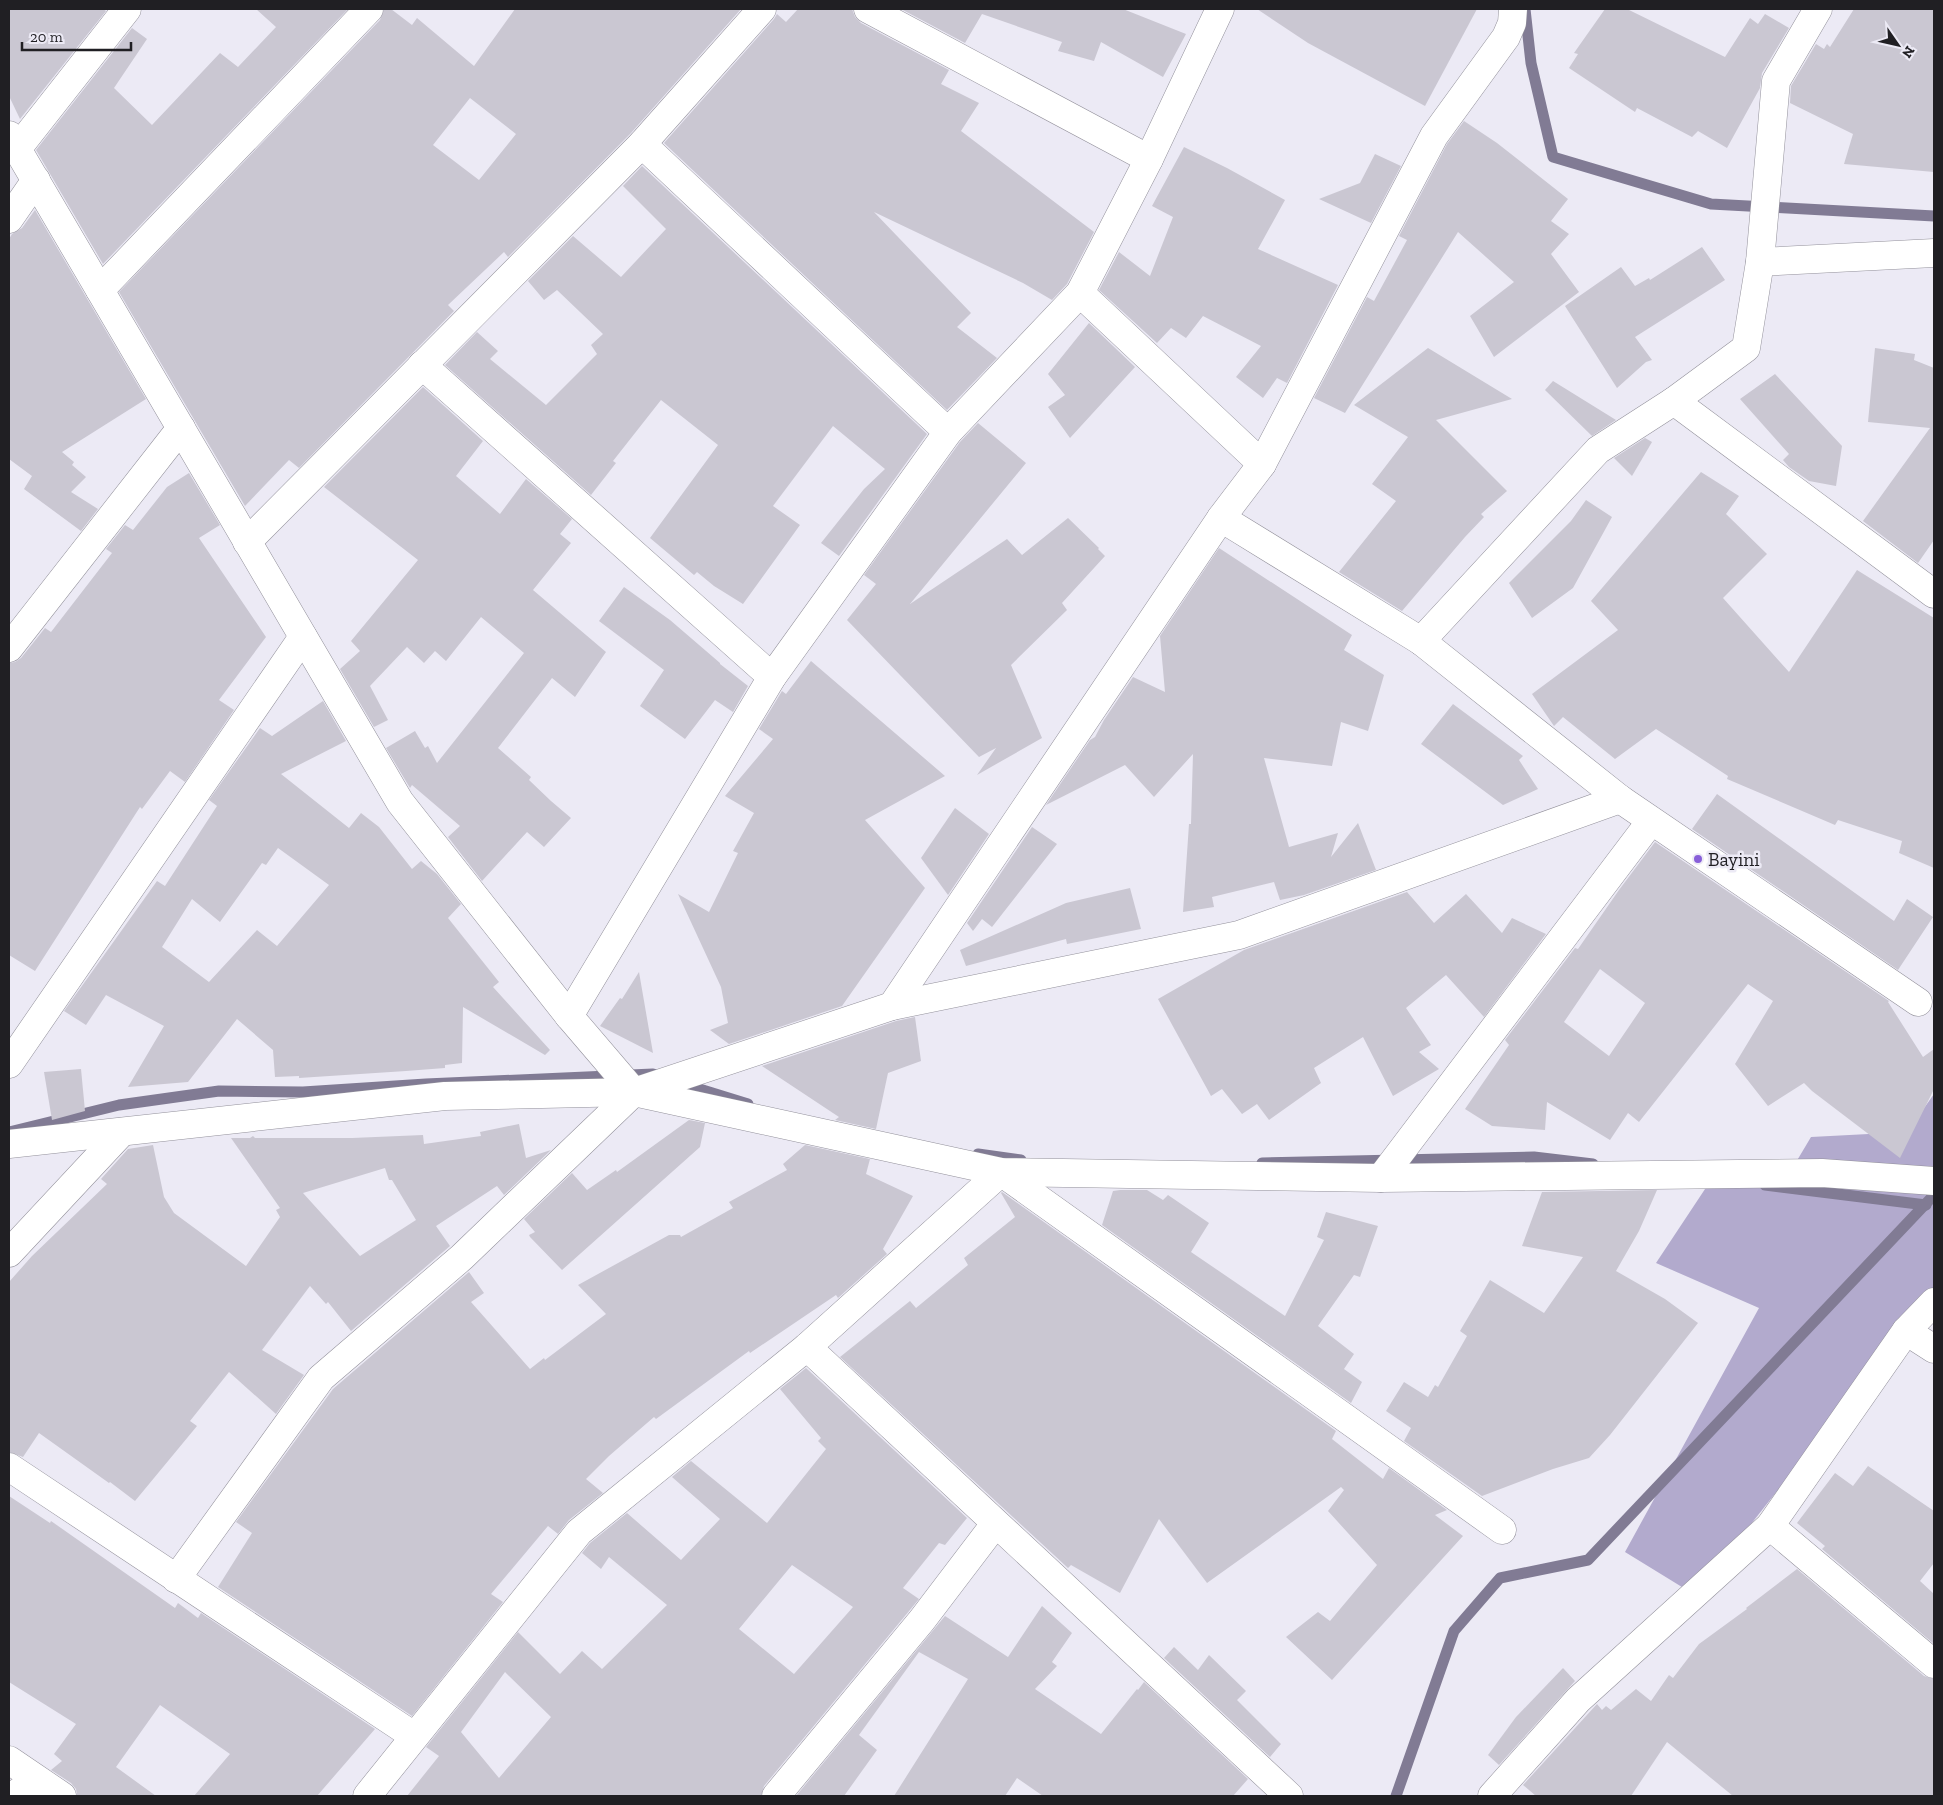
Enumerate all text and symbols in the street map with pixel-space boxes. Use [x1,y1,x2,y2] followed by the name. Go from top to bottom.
[22,20,131,52] scale bar
[1873,20,1923,70] north arrow
[30,28,63,46] text: 20 m
[1898,43,1918,61] text: N
[1708,848,1760,871] place label: Bayini
[1692,853,1704,865] marker: Bayini

